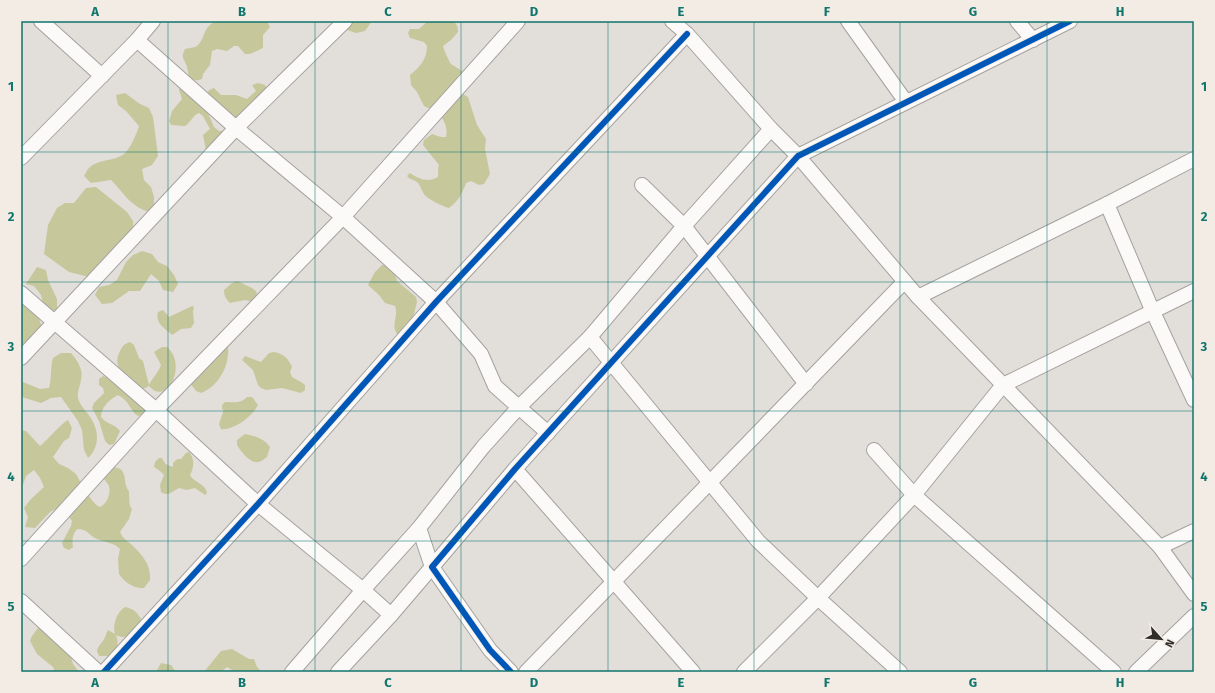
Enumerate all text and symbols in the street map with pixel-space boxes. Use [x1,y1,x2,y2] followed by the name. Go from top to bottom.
[90,4,99,19] text: A
[238,4,246,19] text: B
[384,4,392,19] text: C
[530,4,539,19] text: D
[678,4,685,19] text: E
[824,4,831,19] text: F
[969,4,977,19] text: G
[1116,4,1124,19] text: H
[8,79,14,94] text: 1
[1201,79,1207,94] text: 1
[8,209,15,224] text: 2
[1201,209,1208,224] text: 2
[7,339,15,354] text: 3
[1200,339,1208,354] text: 3
[7,469,15,484] text: 4
[1200,469,1208,484] text: 4
[8,599,15,614] text: 5
[1201,599,1208,614] text: 5
[1141,619,1181,659] north arrow
[1162,637,1177,650] text: N
[90,675,99,690] text: A
[238,675,246,690] text: B
[384,675,392,690] text: C
[530,675,539,690] text: D
[678,675,685,690] text: E
[824,675,831,690] text: F
[969,675,977,690] text: G
[1116,675,1124,690] text: H

